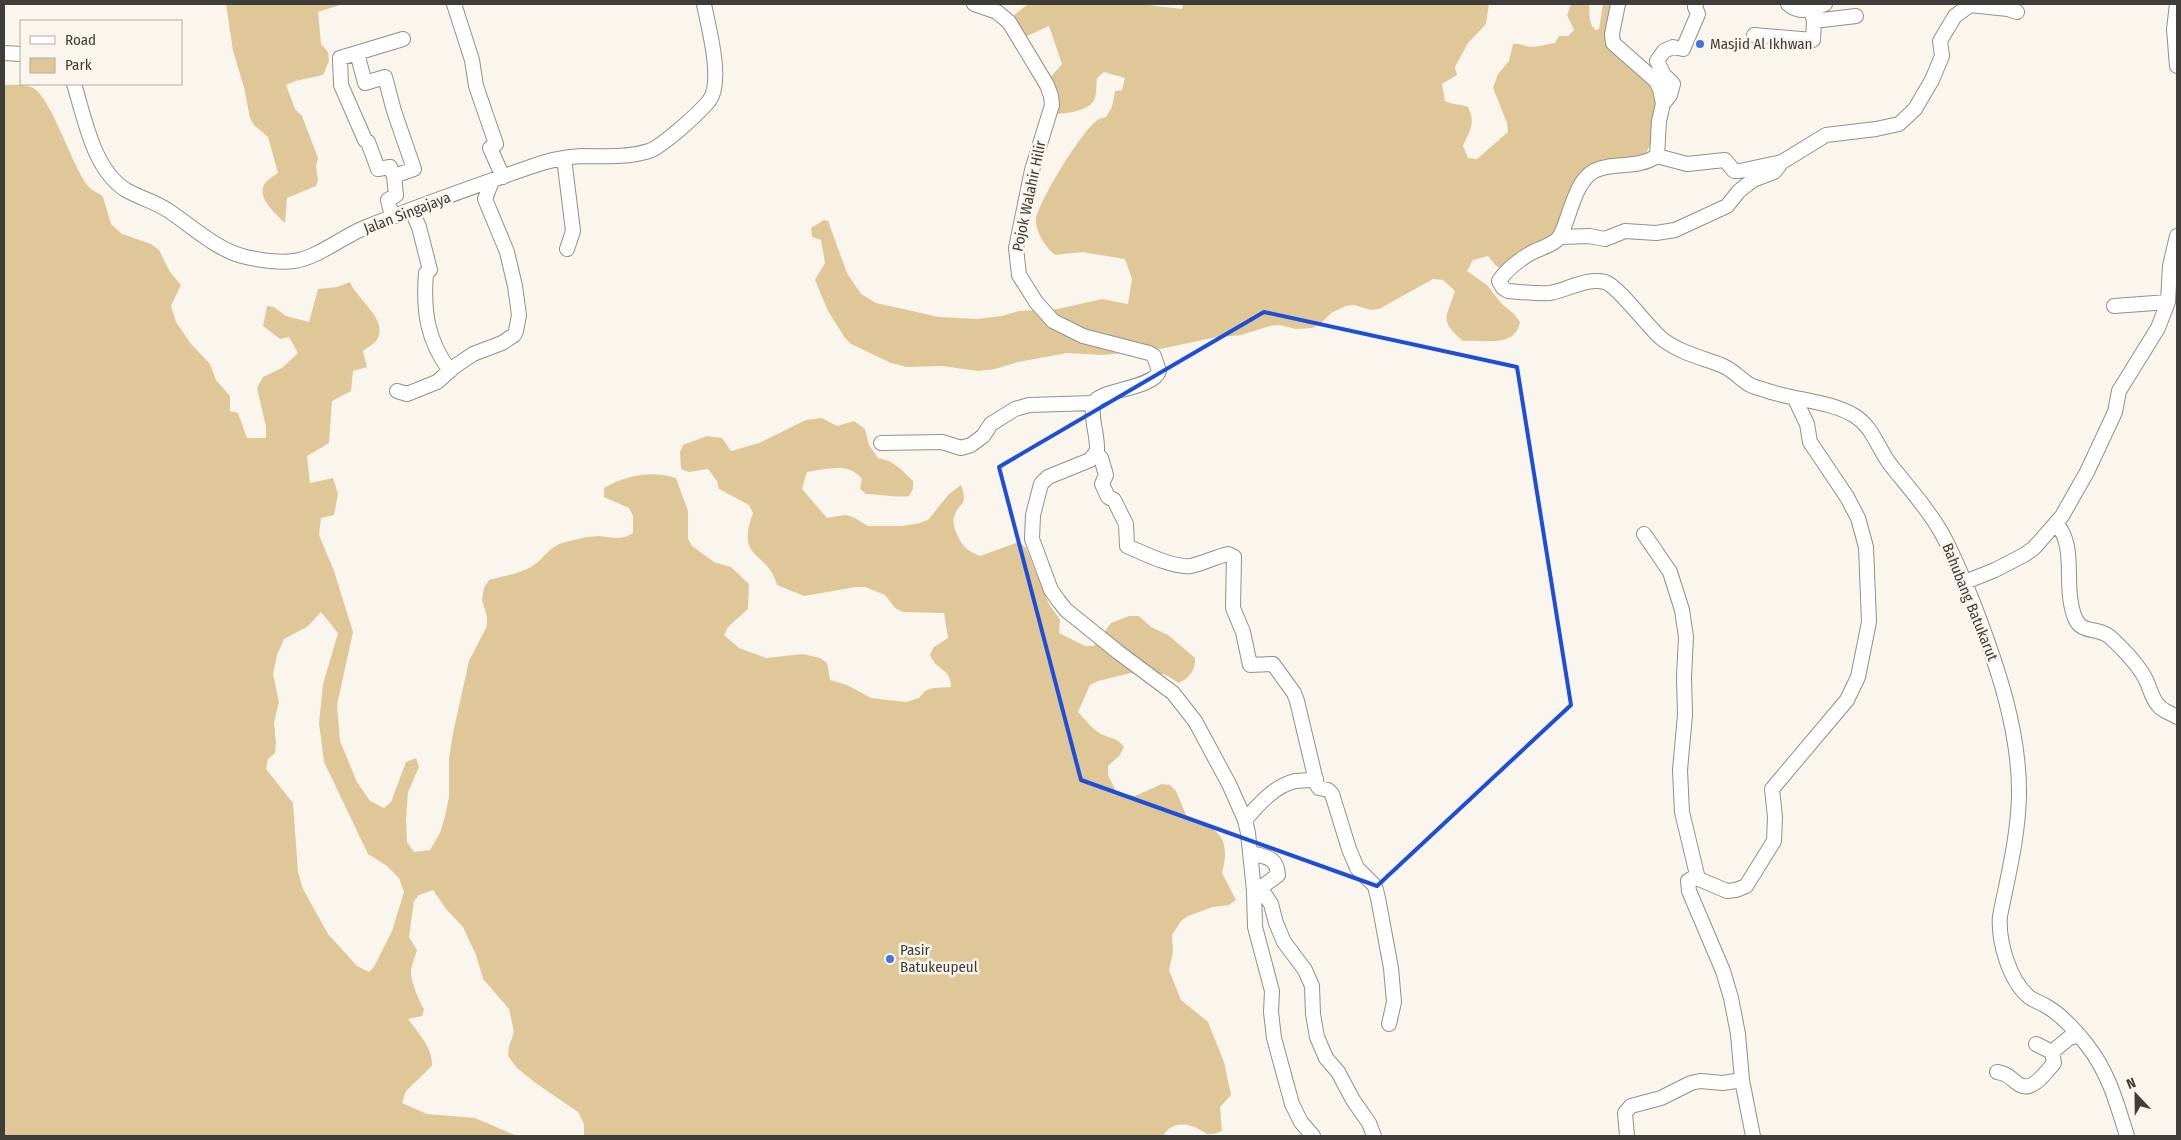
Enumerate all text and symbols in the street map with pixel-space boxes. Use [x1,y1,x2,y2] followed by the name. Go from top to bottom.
[20,20,182,85] legend
[65,31,96,49] text: Road
[1710,35,1813,53] place label: Masjid Al Ikhwan
[1694,38,1706,50] marker: Masjid Al Ikhwan
[65,56,92,74] text: Park
[1008,138,1050,253] street label: Pojok Walahir Hilir
[361,188,453,238] street label: Jalan Singajaya
[1938,540,2002,664] street label: Bahubang Batukarut
[900,941,978,976] place label: Pasir Batukeupeul
[884,953,896,965] marker: Pasir Batukeupeul
[2111,1070,2161,1120] north arrow
[2124,1074,2138,1093] text: N

